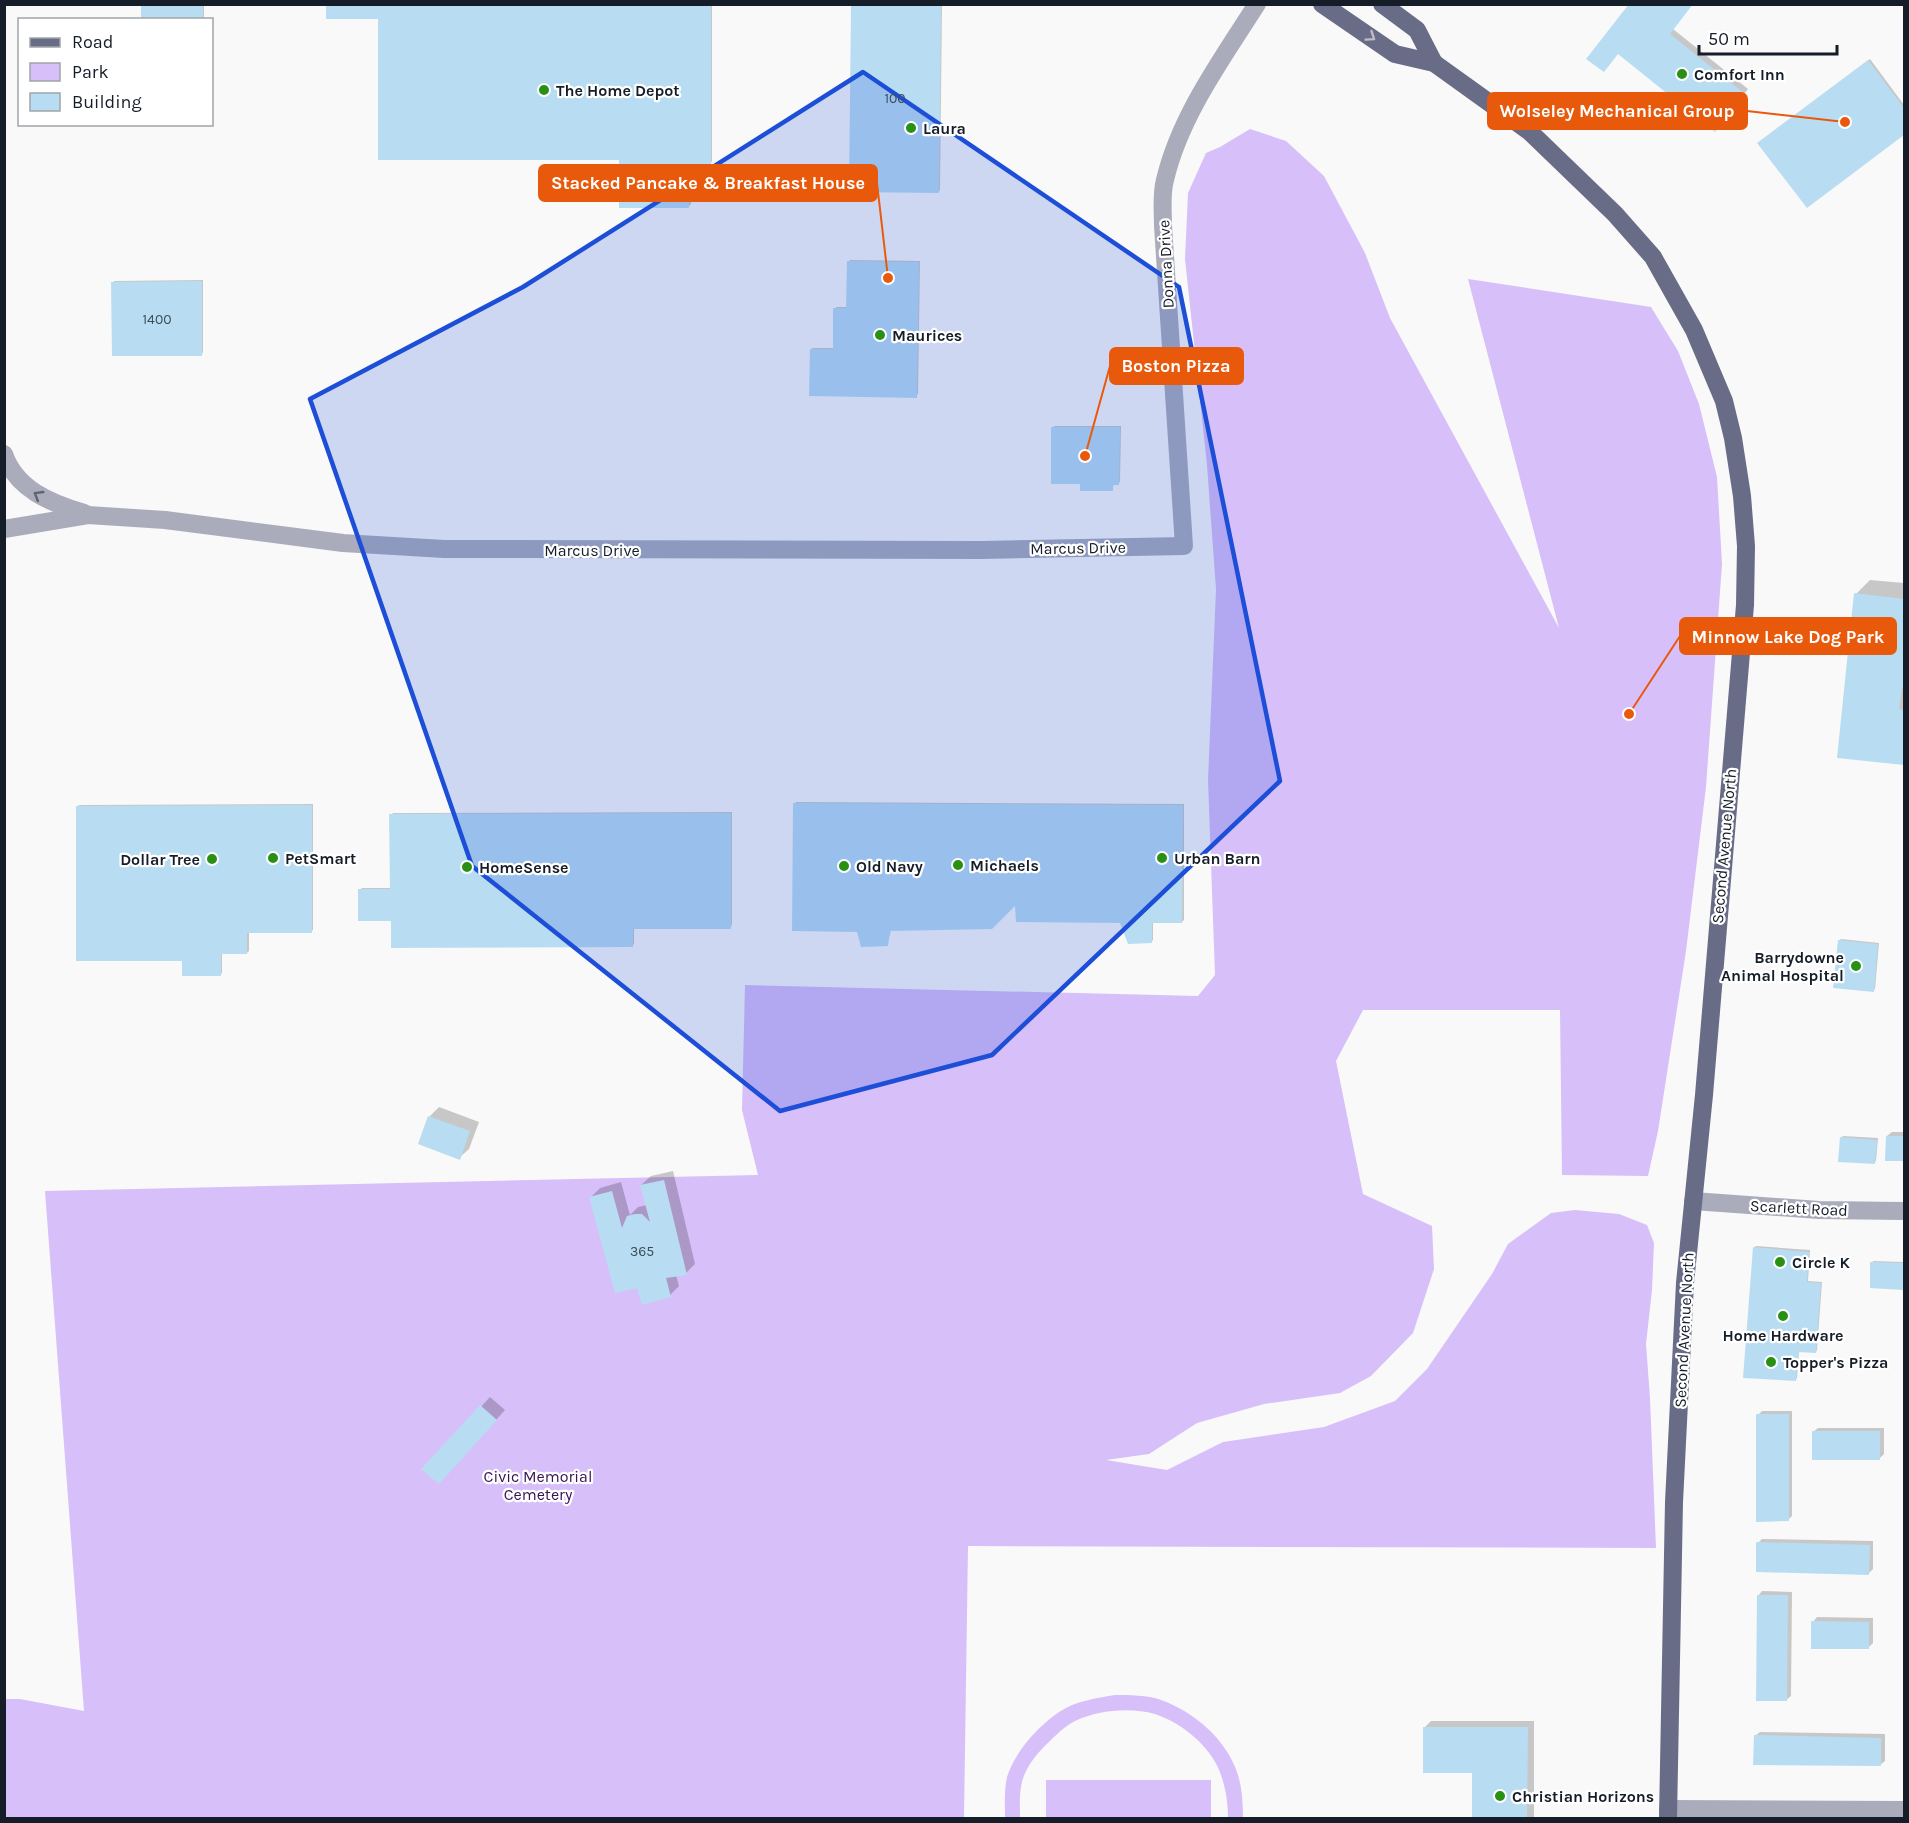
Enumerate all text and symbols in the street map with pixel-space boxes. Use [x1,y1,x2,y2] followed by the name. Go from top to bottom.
[18,18,213,126] legend
[1699,18,1837,56] scale bar
[1708,28,1750,50] text: 50 m
[1364,30,1375,41] one-way arrow
[72,31,113,53] text: Road
[72,61,109,83] text: Park
[1694,65,1785,84] place label: Comfort Inn
[1675,67,1689,81] marker: Comfort Inn
[556,81,680,100] place label: The Home Depot
[537,83,551,97] marker: The Home Depot
[884,90,906,107] house number: 100
[72,91,142,113] text: Building
[1488,93,1747,129] callout: Wolseley Mechanical Group
[1499,100,1735,122] text: Wolseley Mechanical Group
[923,119,966,138] place label: Laura
[904,121,918,135] marker: Laura
[539,165,877,201] callout: Stacked Pancake & Breakfast House
[551,172,865,194] text: Stacked Pancake & Breakfast House
[1154,219,1178,309] street label: Donna Drive
[142,311,172,328] house number: 1400
[892,326,962,345] place label: Maurices
[873,328,887,342] marker: Maurices
[1110,348,1243,384] callout: Boston Pizza
[1121,355,1231,377] text: Boston Pizza
[34,490,44,502] one-way arrow
[1030,538,1126,558] street label: Marcus Drive
[544,541,640,560] street label: Marcus Drive
[1680,618,1896,654] callout: Minnow Lake Dog Park
[1692,626,1885,648] text: Minnow Lake Dog Park
[1708,768,1740,924] street label: Second Avenue North
[285,849,356,868] place label: PetSmart
[1174,849,1261,868] place label: Urban Barn
[120,850,200,869] place label: Dollar Tree
[266,851,280,865] marker: PetSmart
[1155,851,1169,865] marker: Urban Barn
[205,852,219,866] marker: Dollar Tree
[970,856,1039,875] place label: Michaels
[856,857,923,876] place label: Old Navy
[479,858,569,877] place label: HomeSense
[951,858,965,872] marker: Michaels
[837,859,851,873] marker: Old Navy
[460,860,474,874] marker: HomeSense
[1721,948,1844,985] place label: Barrydowne Animal Hospital
[1849,959,1863,973] marker: Barrydowne Animal Hospital
[1750,1196,1848,1220] street label: Scarlett Road
[630,1243,654,1260] house number: 365
[1670,1252,1698,1408] street label: Second Avenue North
[1792,1253,1851,1272] place label: Circle K
[1773,1255,1787,1269] marker: Circle K
[1776,1309,1790,1323] marker: Home Hardware
[1722,1326,1844,1345] place label: Home Hardware
[1783,1353,1888,1372] place label: Topper's Pizza
[1764,1355,1778,1369] marker: Topper's Pizza
[484,1467,592,1504] park label: Civic Memorial Cemetery
[1512,1787,1654,1806] place label: Christian Horizons
[1493,1789,1507,1803] marker: Christian Horizons

